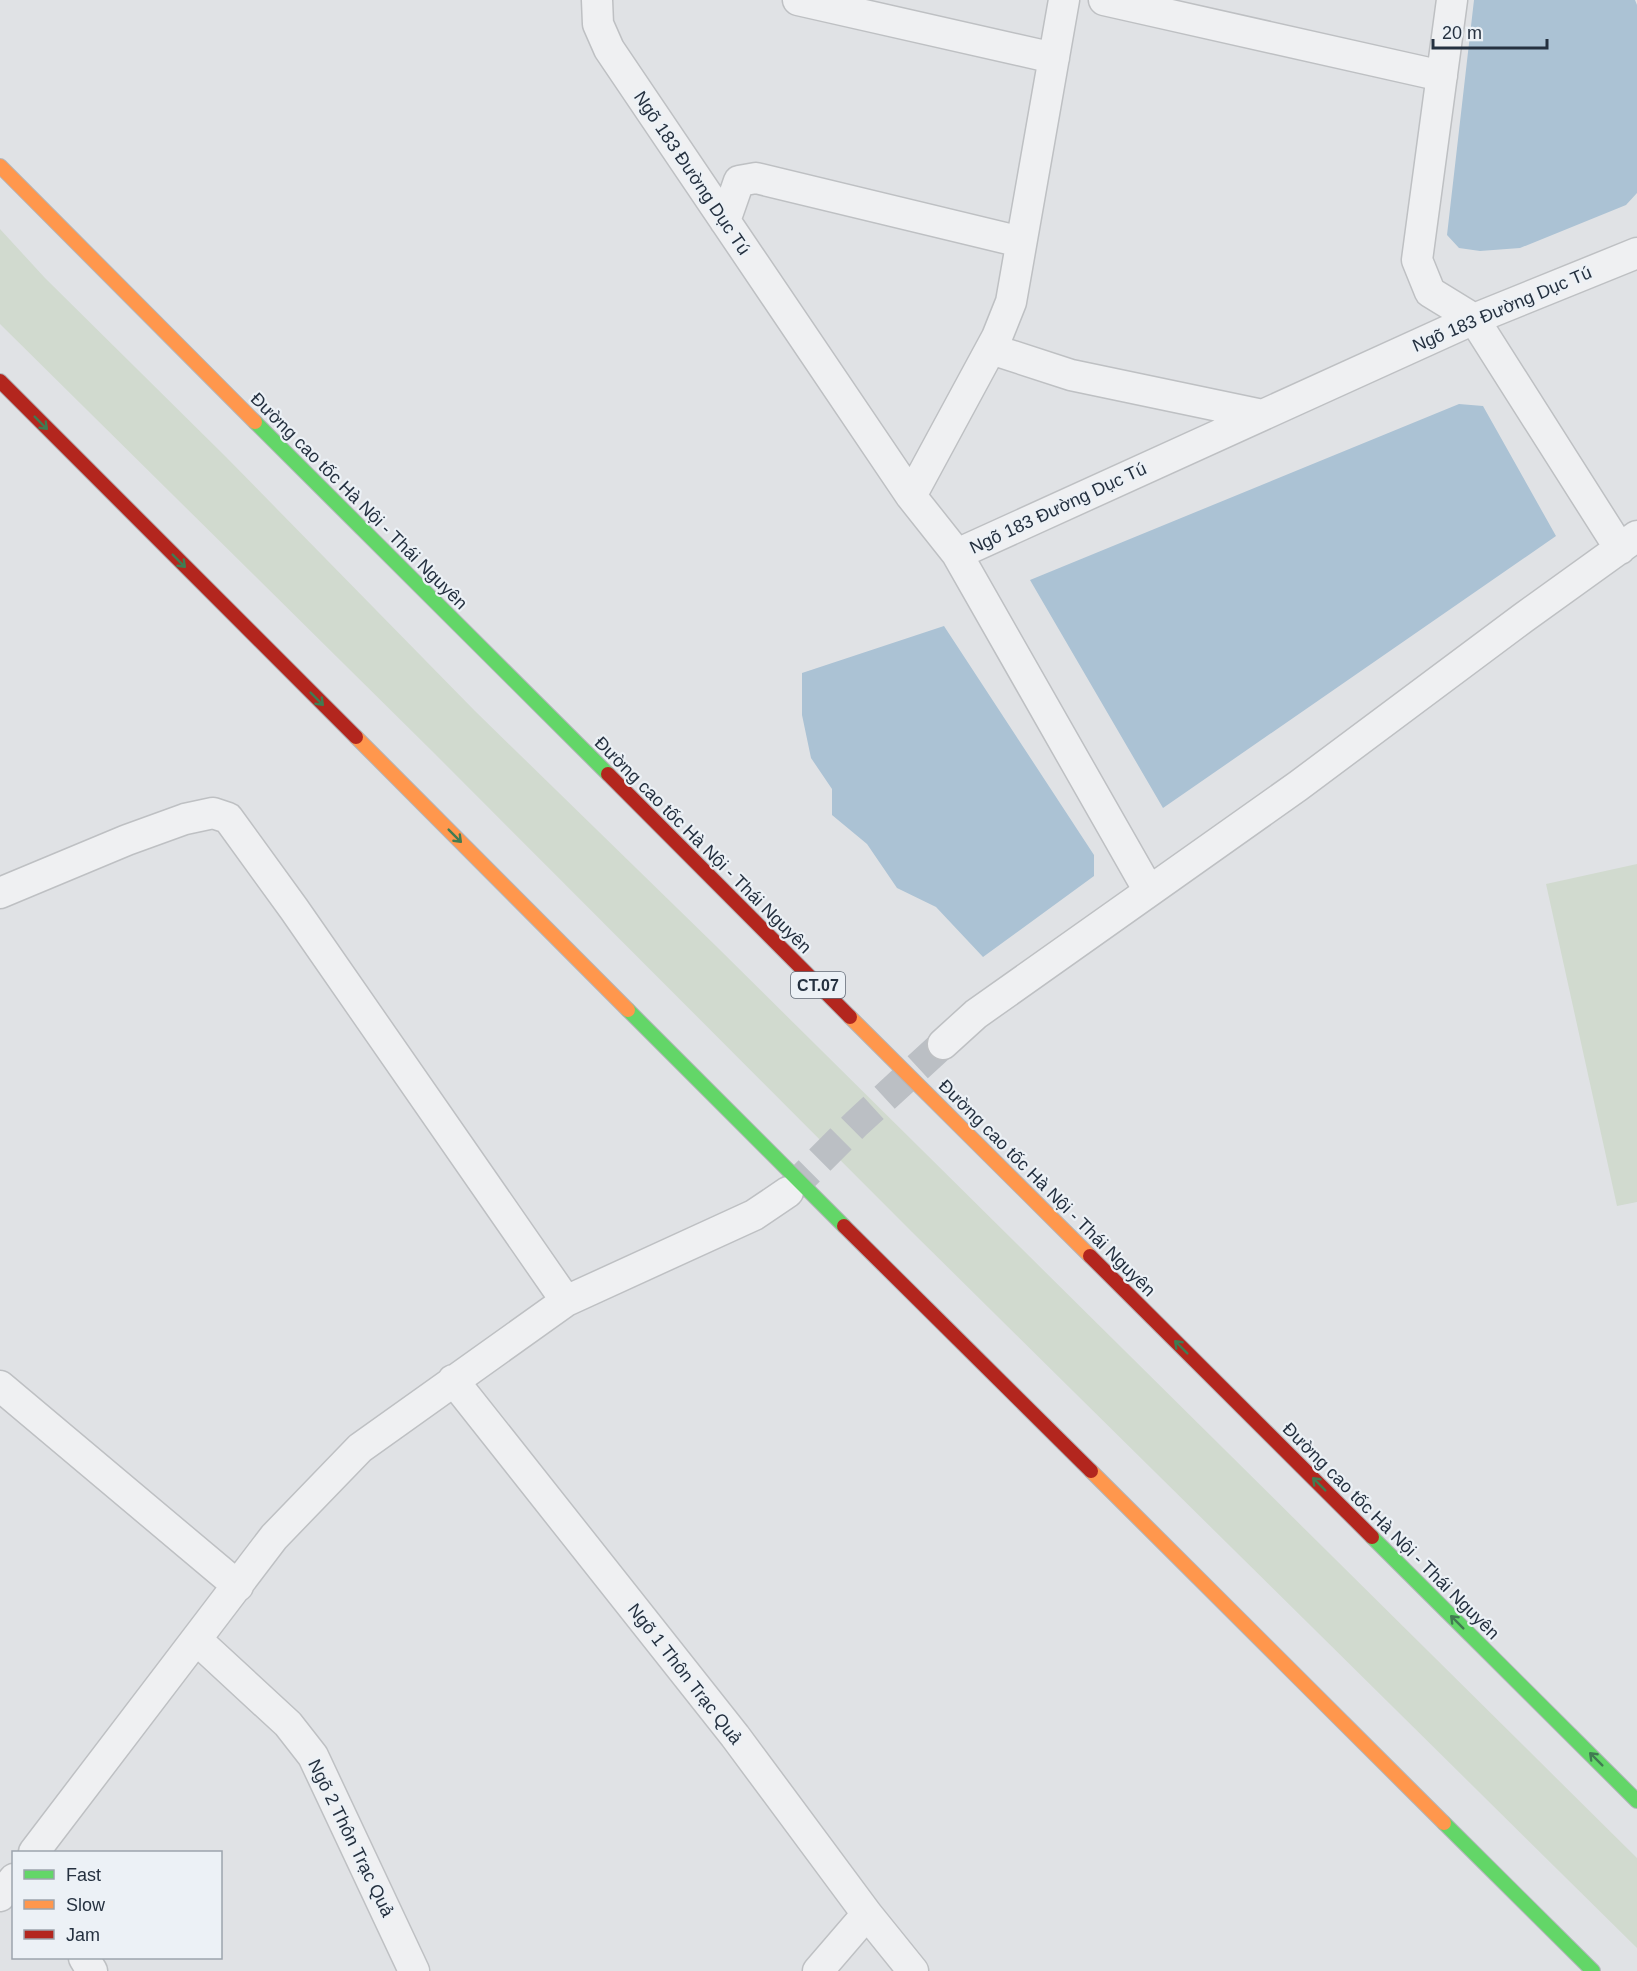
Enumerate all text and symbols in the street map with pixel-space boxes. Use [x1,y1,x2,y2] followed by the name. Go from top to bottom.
[1433,12,1547,50] scale bar
[1442,23,1482,43] text: 20 m
[630,88,754,258] street label: Ngõ 183 Đường Dục Tú
[1409,262,1595,356] street label: Ngõ 183 Đường Dục Tú
[247,389,471,613] street label: Đường cao tốc Hà Nội - Thái Nguyên
[34,415,49,430] one-way arrow
[966,458,1150,558] street label: Ngõ 183 Đường Dục Tú
[172,553,187,568] one-way arrow
[310,691,324,706] one-way arrow
[591,733,815,957] street label: Đường cao tốc Hà Nội - Thái Nguyên
[447,829,462,844] one-way arrow
[791,972,845,998] road number: CT.07
[935,1076,1159,1300] street label: Đường cao tốc Hà Nội - Thái Nguyên
[1174,1339,1189,1354] one-way arrow
[1279,1419,1503,1643] street label: Đường cao tốc Hà Nội - Thái Nguyên
[1312,1477,1327,1492] one-way arrow
[624,1600,747,1749] street label: Ngõ 1 Thôn Trạc Quả
[1450,1614,1465,1629] one-way arrow
[1588,1752,1603,1767] one-way arrow
[304,1756,398,1921] street label: Ngõ 2 Thôn Trạc Quả
[12,1851,222,1959] legend
[66,1865,101,1885] text: Fast
[66,1895,106,1915] text: Slow
[66,1925,100,1945] text: Jam

